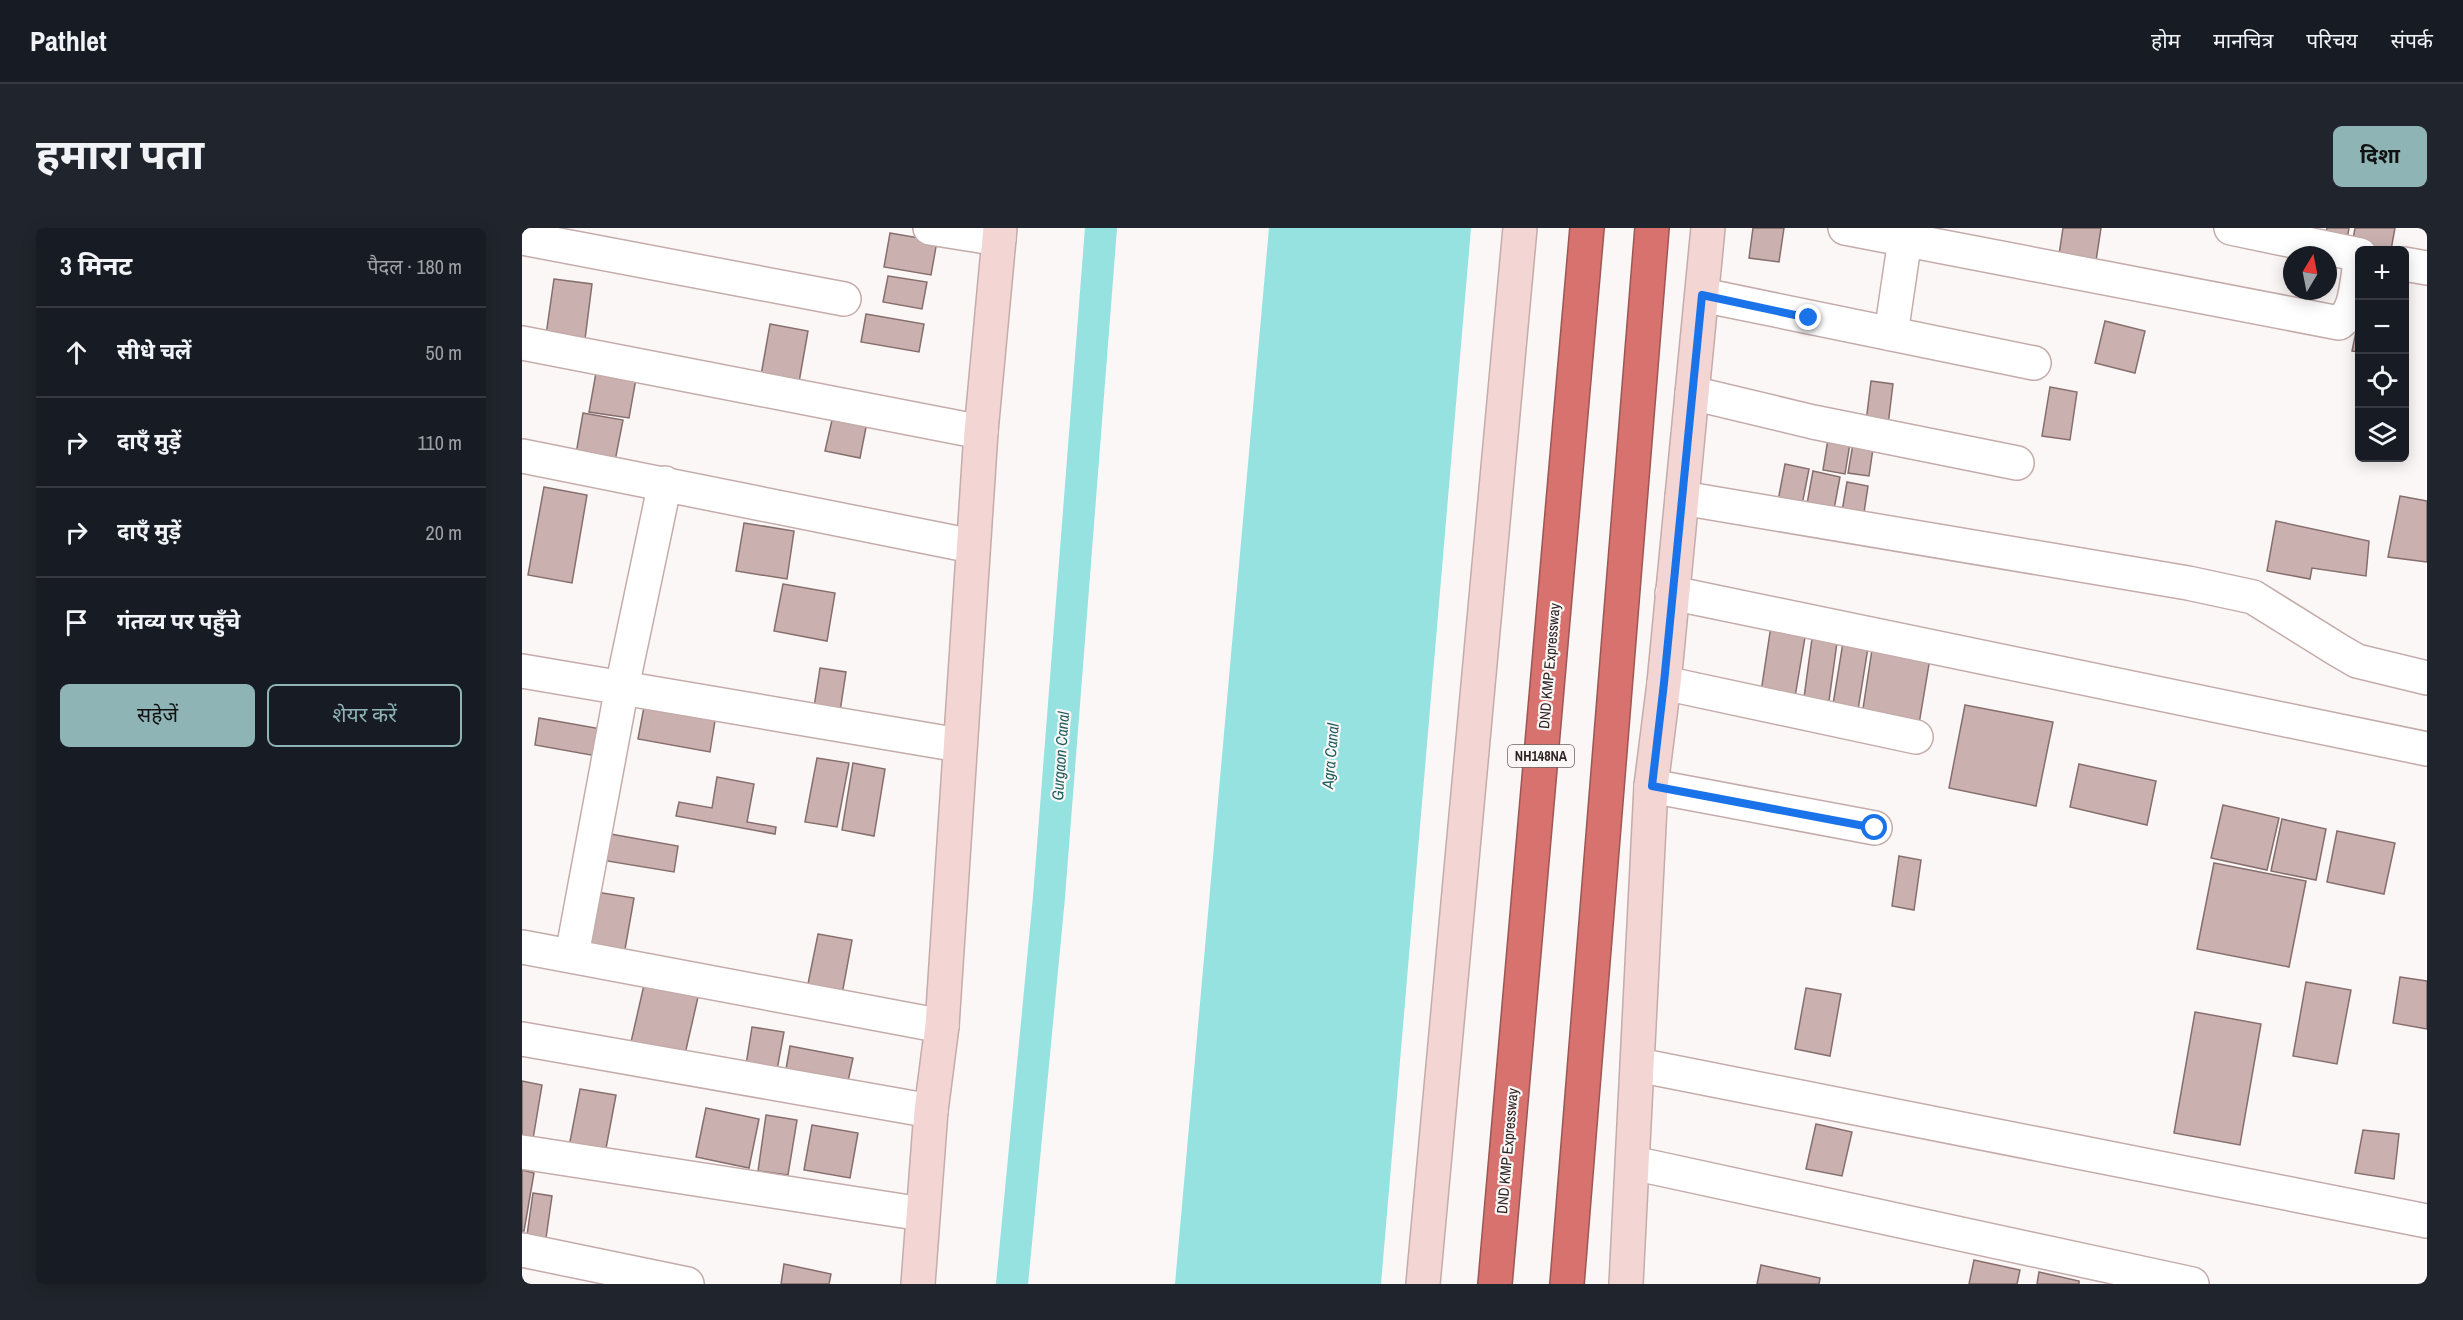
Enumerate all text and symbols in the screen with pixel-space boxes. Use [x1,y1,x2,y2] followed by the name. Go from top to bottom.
[30,22,107,60] text: Pathlet
[2151,26,2180,55] text: होम
[2213,26,2273,55] text: मानचित्र
[2306,26,2358,55] text: परिचय
[2391,26,2433,55] text: संपर्क
[36,126,204,182] text: हमारा पता
[2333,126,2427,187] button: दिशा
[2283,246,2337,300] north arrow
[2355,246,2409,462] map controls
[2355,246,2409,300] button: +
[60,248,132,283] text: 3 मिनट
[367,253,462,280] text: पैदल · 180 m
[2355,300,2409,354] button: −
[1795,304,1821,330] route end
[60,336,93,369] icon: ahead
[117,336,191,366] text: सीधे चलें
[426,339,462,366] text: 50 m
[2355,354,2409,408] button: locate
[2355,408,2409,462] button: layers
[60,426,93,459] icon: right
[117,426,181,456] text: दाएँ मुड़ें
[418,429,462,456] text: 110 m
[60,516,93,549] icon: right
[117,516,181,546] text: दाएँ मुड़ें
[426,519,462,546] text: 20 m
[1533,601,1565,730] street label: DND KMP Expressway
[60,606,93,639] icon: arrive
[117,606,240,636] text: गंतव्य पर पहुँचे
[60,684,255,747] button: सहेजें
[267,684,462,747] button: शेयर करें
[1046,710,1074,801] water label: Gurgaon Canal
[1316,721,1344,791] water label: Agra Canal
[1508,745,1574,767] road number: NH148NA
[1861,814,1887,840] route start
[1491,1086,1523,1215] street label: DND KMP Expressway

